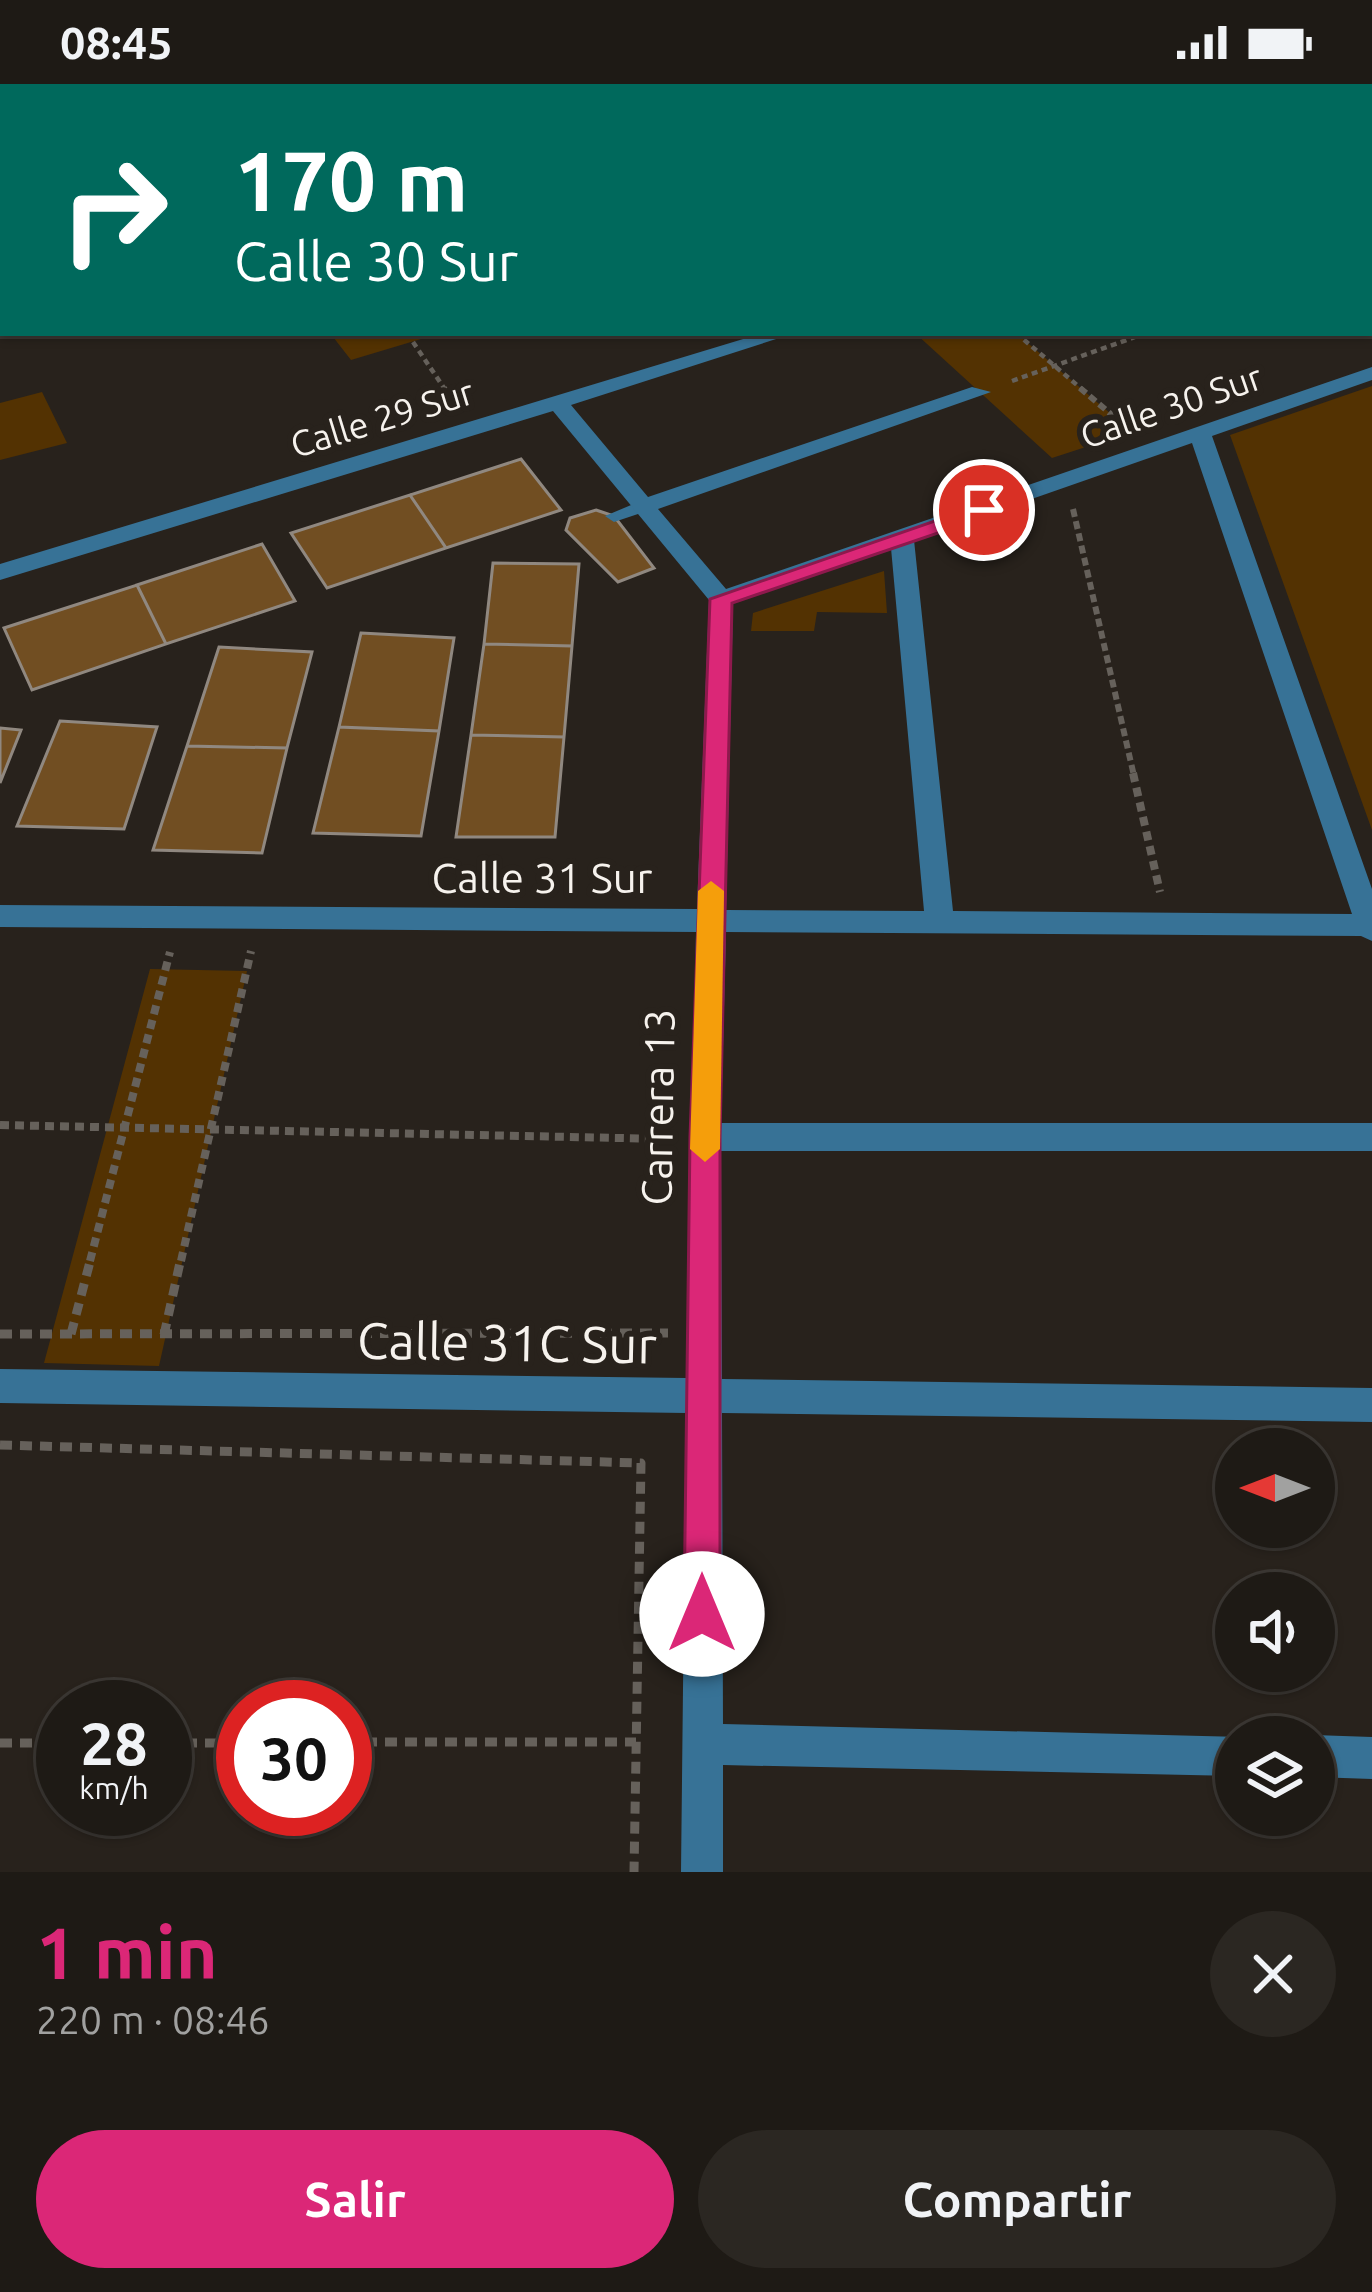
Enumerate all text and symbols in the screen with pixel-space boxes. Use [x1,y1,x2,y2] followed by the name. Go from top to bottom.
[60,17,173,68] text: 08:45
[36,132,192,288] icon: right
[234,133,468,227] text: 170 m
[234,231,518,291] text: Calle 30 Sur
[1075,355,1267,456] street label: Calle 30 Sur
[285,370,479,465] street label: Calle 29 Sur
[933,459,1035,561] pin
[951,477,1017,543] icon: arrive
[431,854,653,901] street label: Calle 31 Sur
[632,1008,683,1206] street label: Carrera 13
[357,1310,657,1374] street label: Calle 31C Sur
[1215,1428,1335,1548] north arrow
[1215,1428,1335,1836] map controls
[639,1551,765,1677] position arrow
[1215,1572,1335,1692] button: sound
[216,1680,372,1836] speed limit sign: 30
[80,1709,148,1776] text: 28
[1215,1716,1335,1836] button: layers
[79,1771,149,1805] text: km/h
[1210,1911,1336,2037] button: close
[36,1912,218,1993] text: 1 min
[36,1998,270,2041] text: 220 m · 08:46
[36,2130,674,2268] button: Salir
[698,2130,1336,2268] button: Compartir

